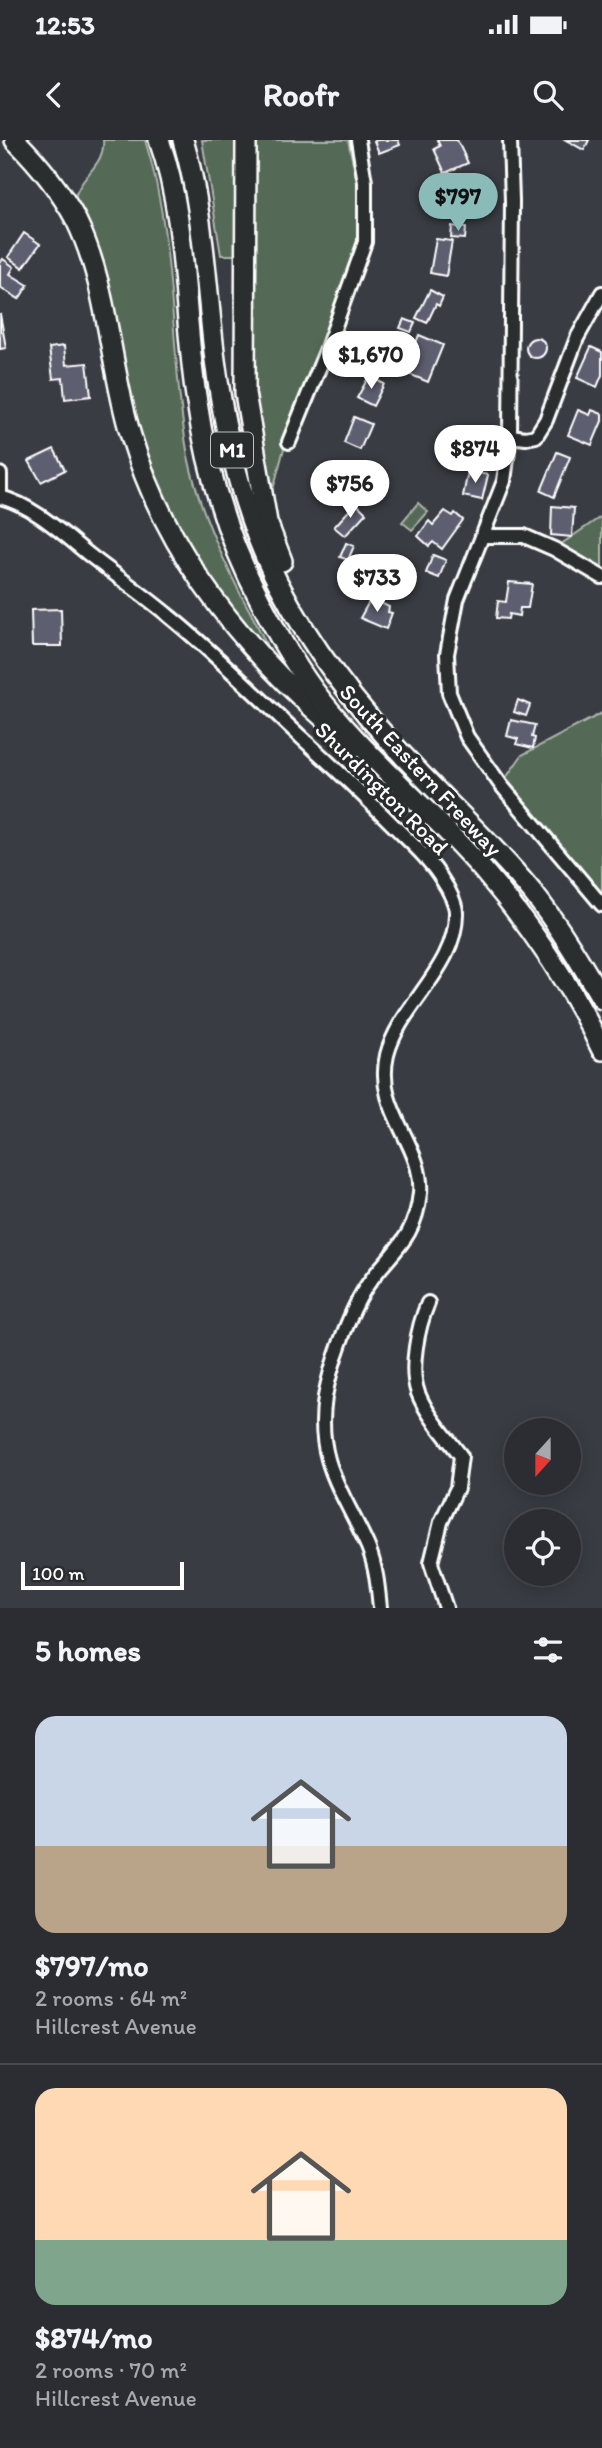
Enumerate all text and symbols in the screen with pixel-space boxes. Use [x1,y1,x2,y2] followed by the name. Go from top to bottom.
[35,9,95,41] text: 12:53
[35,76,73,114] icon: back
[263,76,339,114] text: Roofr
[529,76,567,114] icon: search
[417,174,499,233] pin: $797
[435,182,481,210] text: $797
[314,331,428,391] pin: $1,670
[338,340,404,368] text: $1,670
[434,426,516,485] pin: $874
[211,432,253,468] road number: M1
[450,434,500,462] text: $874
[309,460,391,520] pin: $756
[326,469,374,497] text: $756
[336,554,418,614] pin: $733
[353,563,401,591] text: $733
[334,678,508,862] street label: South Eastern Freeway
[309,715,455,861] street label: Shurdington Road
[504,1418,581,1494] north arrow
[504,1418,581,1586] map controls
[504,1509,581,1586] button: locate
[21,1559,184,1591] scale bar
[32,1562,84,1585] text: 100 m
[529,1631,567,1669] icon: filters
[35,1632,141,1669] text: 5 homes
[238,1761,364,1887] icon: home
[35,1947,149,1984] text: $797/mo
[35,1984,187,2012] text: 2 rooms · 64 m²
[35,2012,197,2040] text: Hillcrest Avenue
[238,2133,364,2259] icon: home
[35,2319,153,2356] text: $874/mo
[35,2356,187,2384] text: 2 rooms · 70 m²
[35,2384,197,2412] text: Hillcrest Avenue

